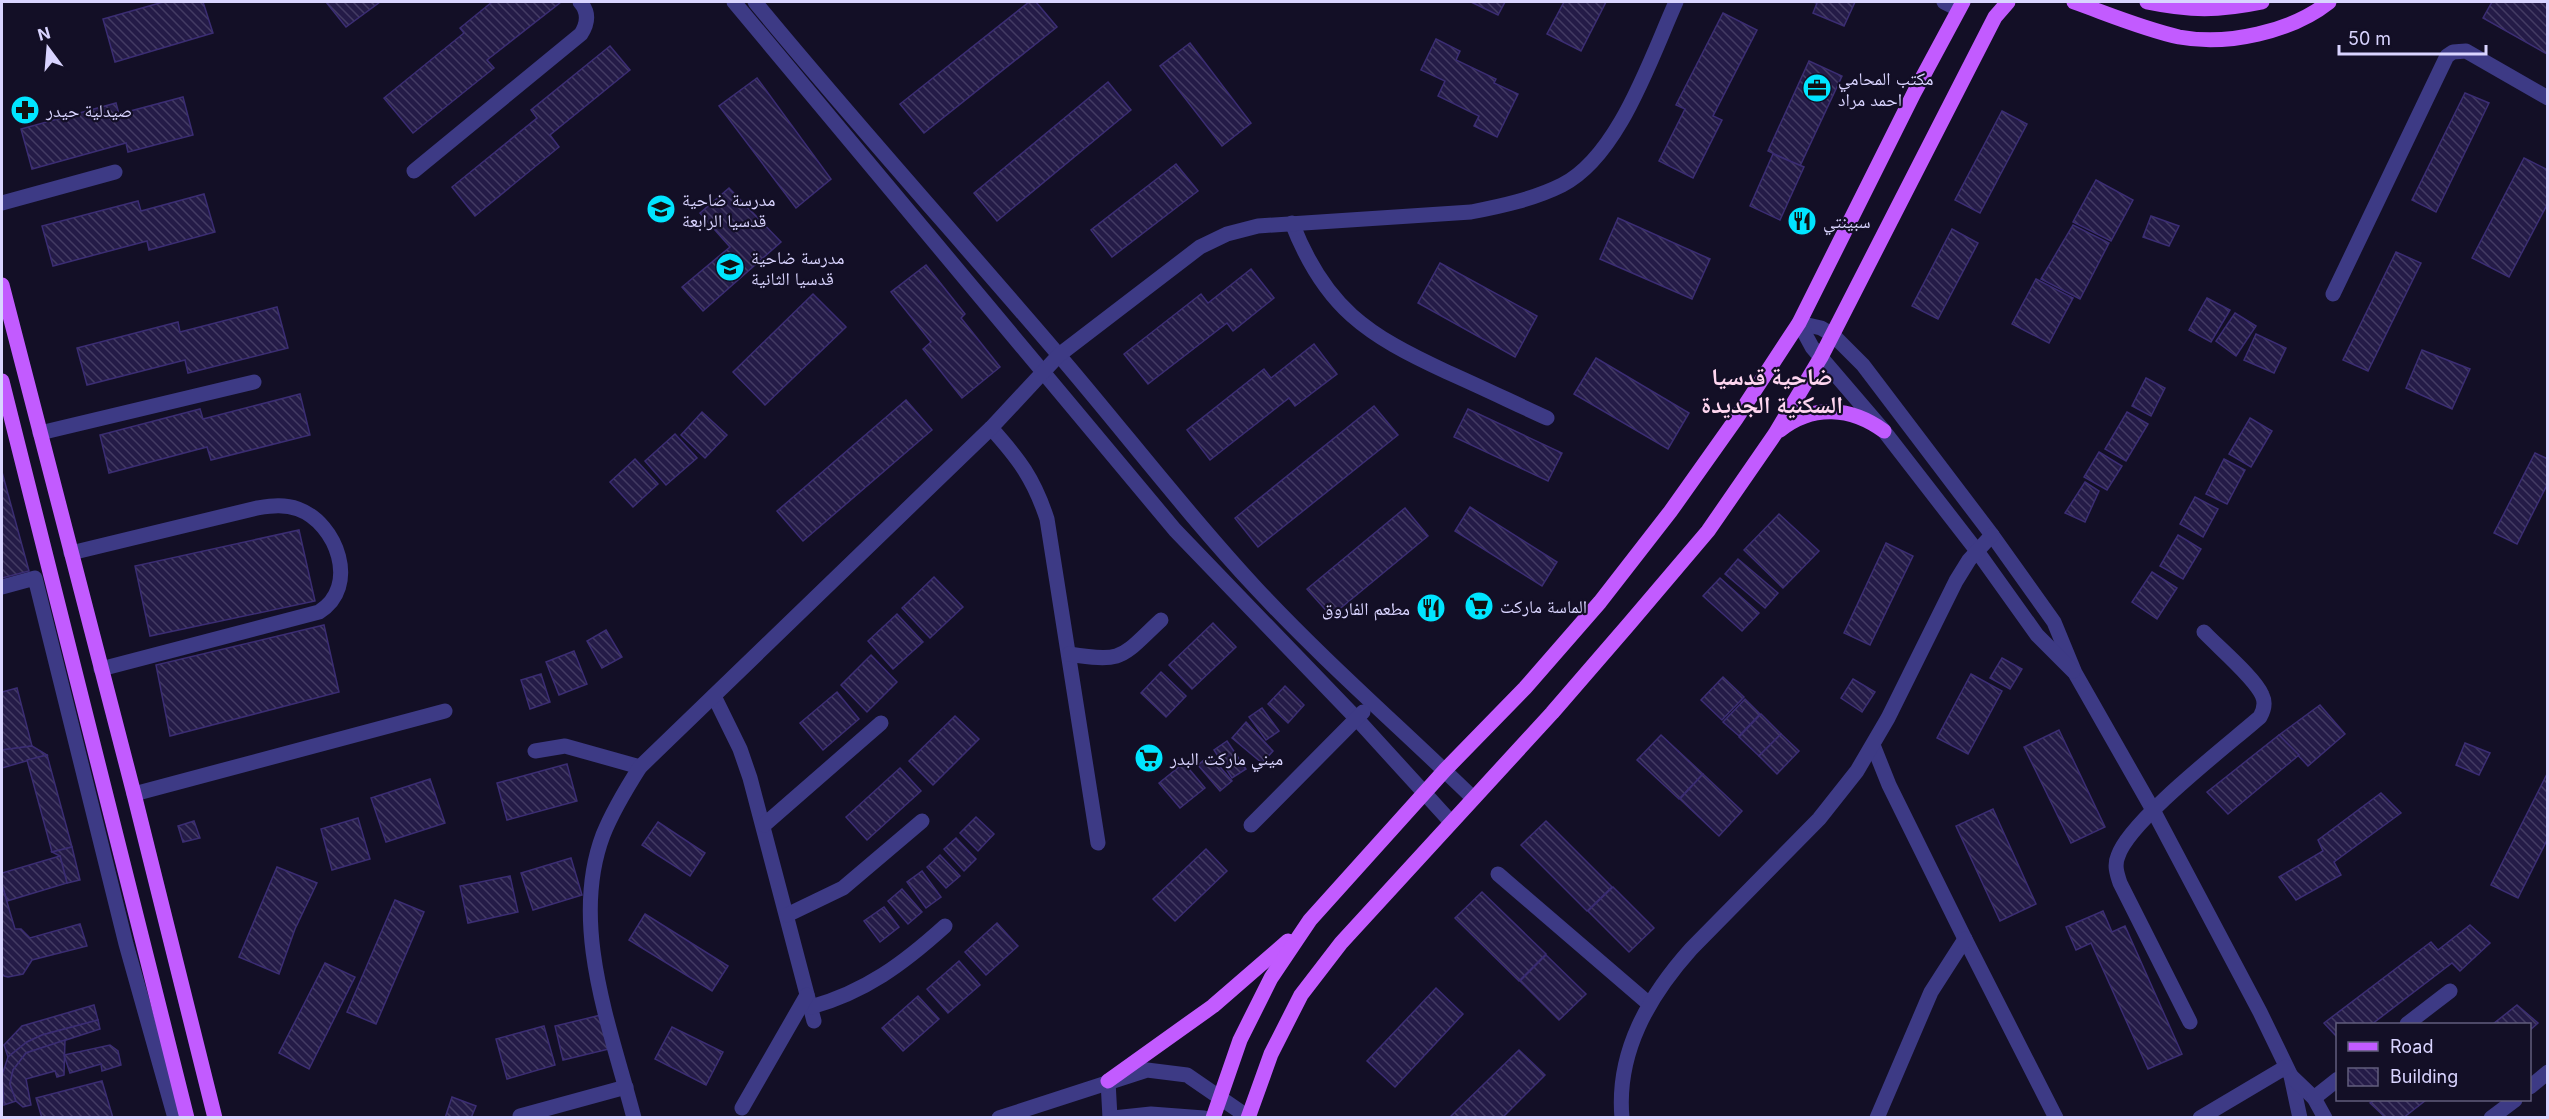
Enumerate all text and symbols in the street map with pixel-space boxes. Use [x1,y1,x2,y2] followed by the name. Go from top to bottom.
[18,18,78,78] north arrow
[2339,18,2486,56] scale bar
[35,22,52,45] text: N
[2348,28,2391,49] text: 50 m
[1838,68,1933,110] place label: مكتب المحامي احمد مراد
[1801,72,1833,104] office icon: مكتب المحامي احمد مراد
[9,94,41,126] pharmacy icon: صيدلية حيدر
[45,100,132,121] place label: صيدلية حيدر
[682,189,776,231] place label: مدرسة ضاحية قدسيا الرابعة
[645,193,677,225] school or university icon: مدرسة ضاحية قدسيا الرابعة
[1786,205,1818,237] restaurant icon: سبينتي
[1823,211,1871,236] place label: سبينتي
[751,247,845,289] place label: مدرسة ضاحية قدسيا الثانية
[714,251,746,283] school or university icon: مدرسة ضاحية قدسيا الثانية
[1701,362,1843,419] district label: ضاحية قدسيا السكنية الجديدة
[1463,590,1495,622] supermarket icon: الماسة ماركت
[1415,592,1447,624] restaurant icon: مطعم الفاروق
[1500,596,1587,617] place label: الماسة ماركت
[1322,598,1410,621] place label: مطعم الفاروق
[1133,742,1165,774] supermarket icon: ميني ماركت البدر
[1169,748,1283,773] place label: ميني ماركت البدر
[2336,1023,2531,1101] legend
[2390,1036,2433,1057] text: Road
[2390,1066,2458,1087] text: Building

